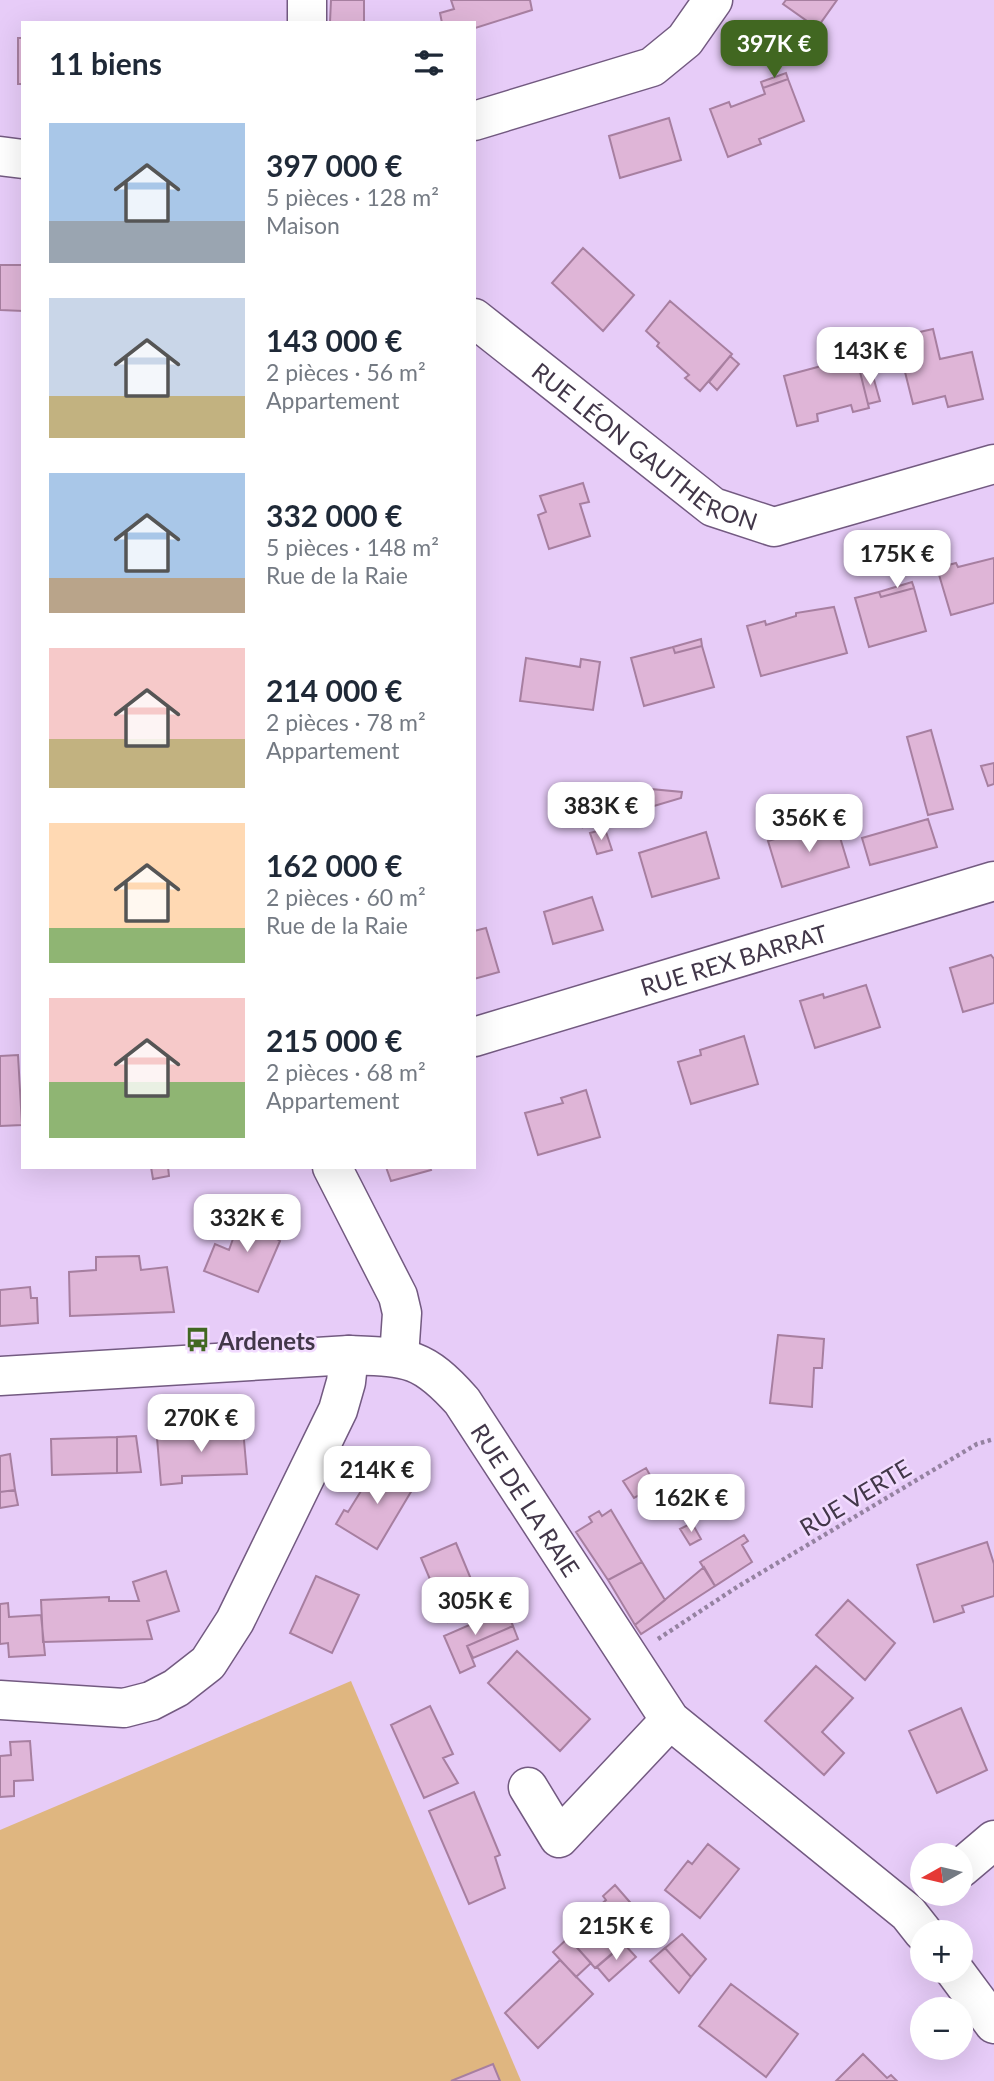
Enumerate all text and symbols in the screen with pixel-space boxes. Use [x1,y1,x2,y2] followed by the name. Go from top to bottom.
[717,20,831,80] pin: 397K €
[737,29,811,57] text: 397K €
[410,44,448,82] icon: filters
[49,45,162,81] text: 11 biens
[266,147,402,183] text: 397 000 €
[105,151,189,235] icon: home
[266,183,439,211] text: 5 pièces · 128 m²
[266,211,340,239] text: Maison
[266,322,402,358] text: 143 000 €
[105,326,189,410] icon: home
[813,328,927,387] pin: 143K €
[833,336,907,364] text: 143K €
[527,356,761,535] street label: RUE LÉON GAUTHERON
[266,358,426,386] text: 2 pièces · 56 m²
[266,386,399,414] text: Appartement
[266,497,402,533] text: 332 000 €
[105,501,189,585] icon: home
[840,530,954,590] pin: 175K €
[266,533,439,561] text: 5 pièces · 148 m²
[860,539,934,567] text: 175K €
[266,561,408,589] text: Rue de la Raie
[266,672,402,708] text: 214 000 €
[105,676,189,760] icon: home
[266,708,426,736] text: 2 pièces · 78 m²
[266,736,399,764] text: Appartement
[544,782,658,842] pin: 383K €
[564,791,638,819] text: 383K €
[752,794,866,854] pin: 356K €
[772,803,846,831] text: 356K €
[266,847,402,883] text: 162 000 €
[105,851,189,935] icon: home
[266,883,426,911] text: 2 pièces · 60 m²
[266,911,408,939] text: Rue de la Raie
[637,917,830,1001] street label: RUE REX BARRAT
[266,1022,402,1058] text: 215 000 €
[105,1026,189,1110] icon: home
[266,1058,426,1086] text: 2 pièces · 68 m²
[266,1086,399,1114] text: Appartement
[190,1194,304,1254] pin: 332K €
[210,1203,284,1231] text: 332K €
[184,1326,212,1354] bus stop icon: Ardenets
[217,1326,315,1355] place label: Ardenets
[144,1394,258,1454] pin: 270K €
[164,1403,238,1431] text: 270K €
[466,1418,587,1581] street label: RUE DE LA RAIE
[320,1446,434,1506] pin: 214K €
[794,1453,916,1541] street label: RUE VERTE
[340,1455,414,1483] text: 214K €
[634,1474,748,1534] pin: 162K €
[654,1483,728,1511] text: 162K €
[418,1578,532,1637] pin: 305K €
[438,1586,512,1614] text: 305K €
[910,1843,973,1906] north arrow
[910,1843,973,2060] map controls
[559,1902,673,1962] pin: 215K €
[579,1911,653,1939] text: 215K €
[910,1920,973,1983] button: +
[910,1997,973,2060] button: −

